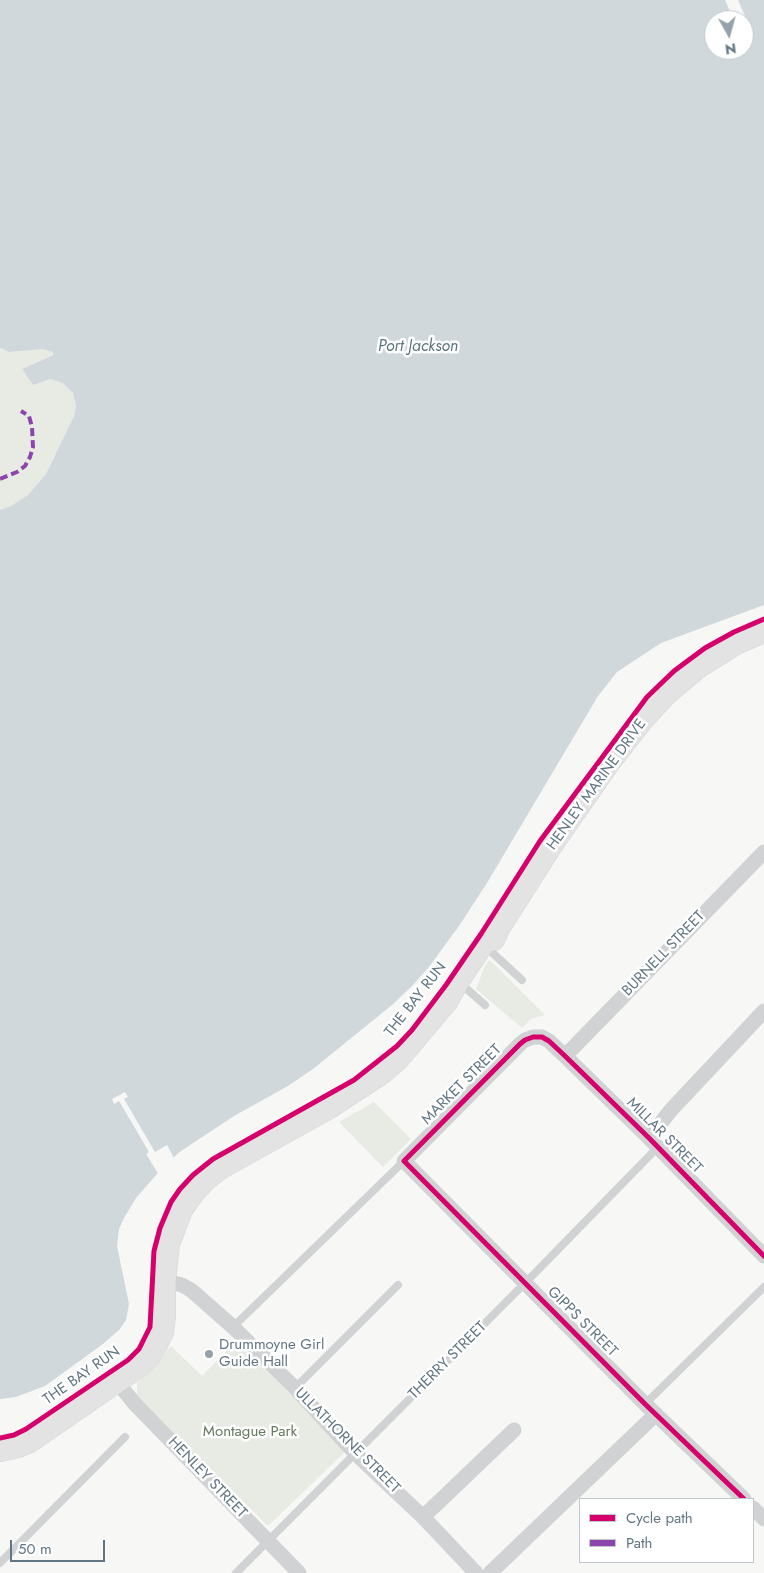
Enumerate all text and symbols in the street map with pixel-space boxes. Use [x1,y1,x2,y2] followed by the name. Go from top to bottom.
[704,10,754,60] north arrow
[724,38,737,59] text: N
[378,337,458,357] water label: Port Jackson
[543,716,651,854] street label: HENLEY MARINE DRIVE
[619,908,709,1000] street label: BURNELL STREET
[381,959,451,1041] street label: THE BAY RUN
[418,1041,506,1129] street label: MARKET STREET
[622,1094,706,1178] street label: MILLAR STREET
[543,1283,621,1361] street label: GIPPS STREET
[405,1318,491,1404] street label: THERRY STREET
[219,1336,324,1371] place label: Drummoyne Girl Guide Hall
[40,1343,124,1409] street label: THE BAY RUN
[203,1348,215,1360] marker: Drummoyne Girl Guide Hall
[291,1385,403,1497] street label: ULLATHORNE STREET
[203,1423,297,1441] park label: Montague Park
[164,1434,250,1522] street label: HENLEY STREET
[579,1498,754,1563] legend
[626,1507,693,1529] text: Cycle path
[12,1530,108,1562] scale bar
[626,1532,652,1554] text: Path
[18,1538,52,1560] text: 50 m

